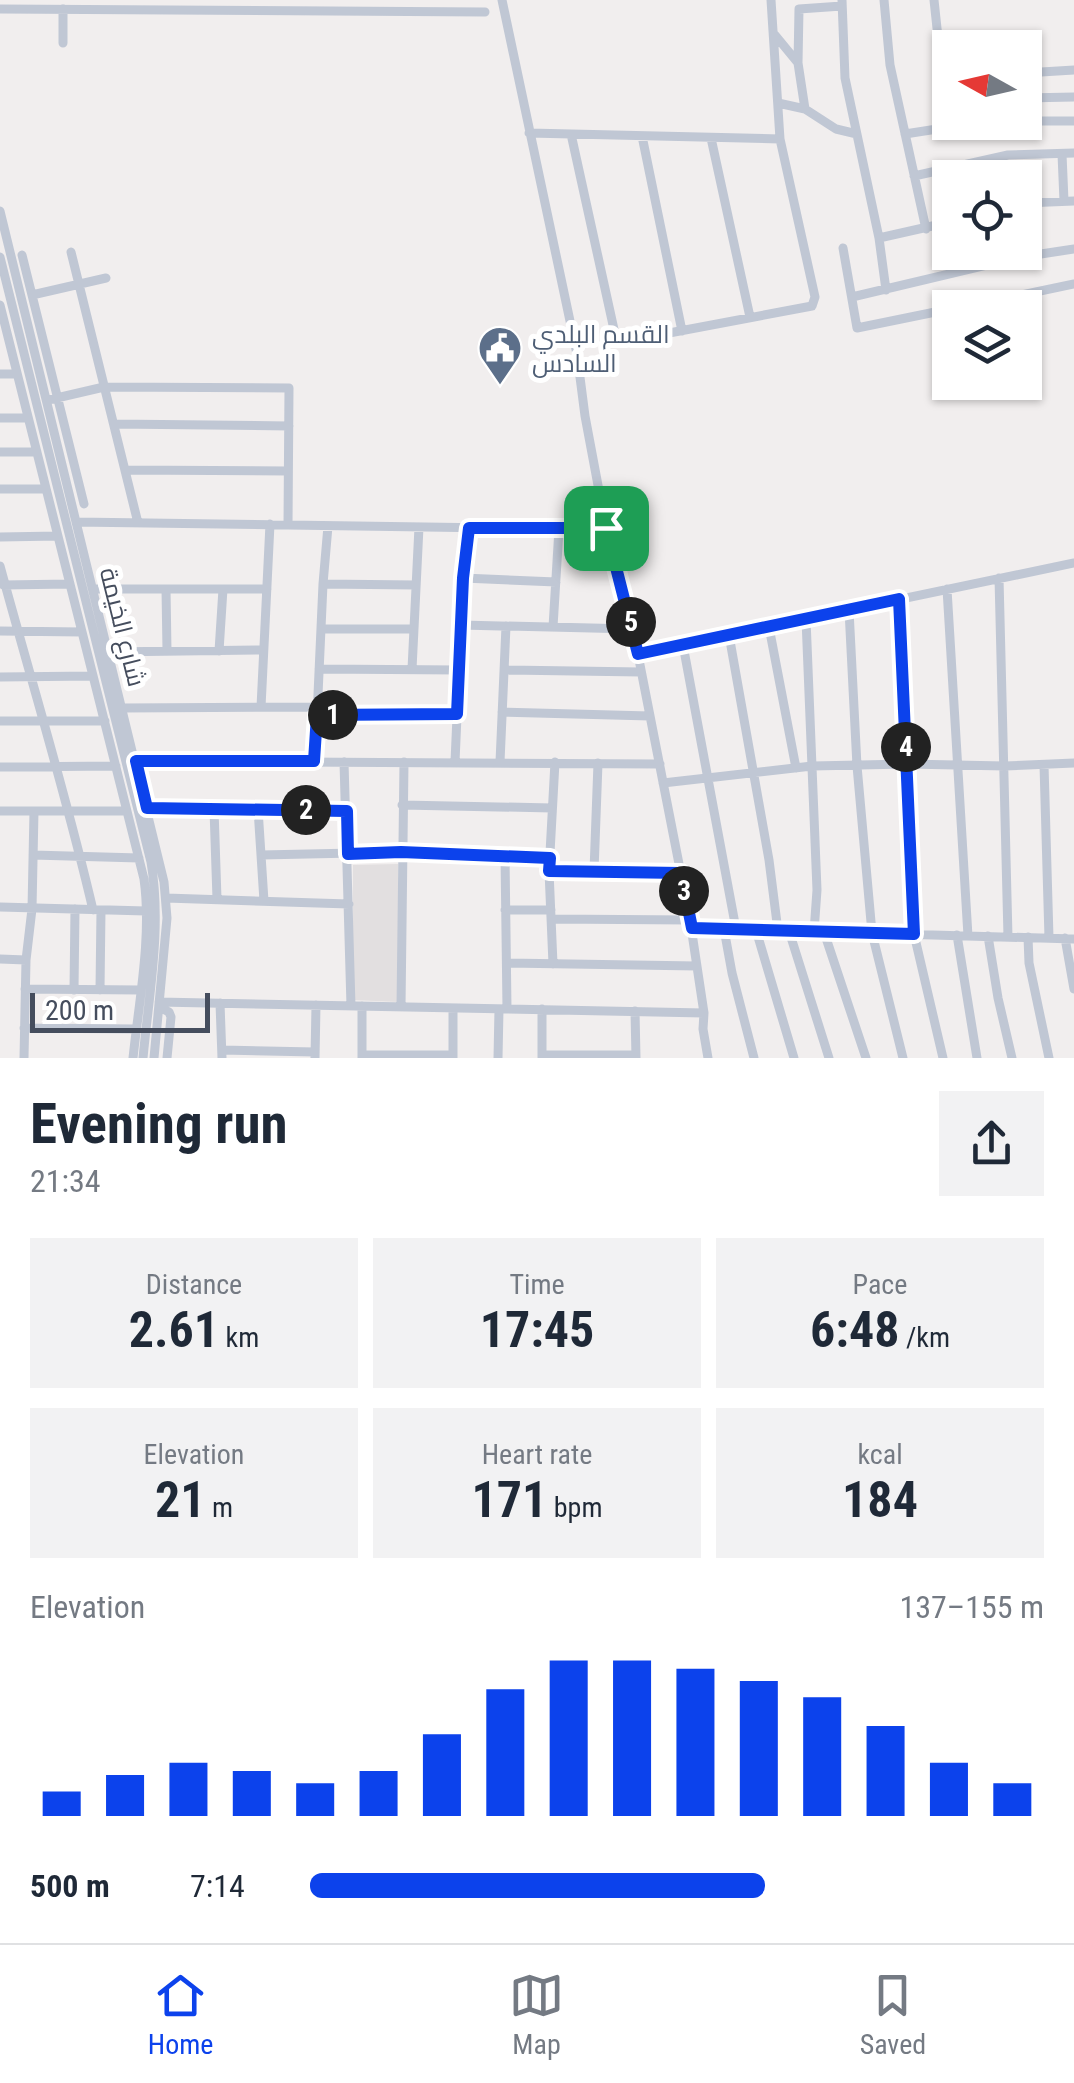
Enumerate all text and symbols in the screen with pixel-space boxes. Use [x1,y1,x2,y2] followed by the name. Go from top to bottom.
[932,30,1042,140] north arrow
[932,30,1042,400] map controls
[932,160,1042,270] button: locate
[932,290,1042,400] button: layers
[532,320,670,378] place label: القسم البلدي السادس
[477,325,523,386] public building icon: القسم البلدي السادس
[564,486,649,571] pin
[579,501,634,556] icon: arrive
[92,565,151,690] street label: شارع الخيمة
[606,597,656,647] pin: 5
[624,605,638,638] text: 5
[308,690,358,740] pin: 1
[326,698,340,731] text: 1
[881,722,931,772] pin: 4
[899,730,913,763] text: 4
[281,785,331,835] pin: 2
[299,793,313,826] text: 2
[659,866,709,916] pin: 3
[677,874,691,907] text: 3
[30,988,210,1032] scale bar
[45,994,114,1027] text: 200 m
[939,1091,1044,1196] button: share
[30,1092,288,1156] text: Evening run
[30,1162,101,1200] text: 21:34
[146,1268,242,1301] text: Distance
[509,1268,565,1301] text: Time
[853,1268,907,1301] text: Pace
[129,1301,219,1359] text: 2.61
[480,1301,594,1359] text: 17:45
[810,1301,899,1359] text: 6:48
[219,1321,259,1354] text: km
[899,1321,950,1354] text: /km
[144,1438,244,1471] text: Elevation
[482,1438,592,1471] text: Heart rate
[857,1438,903,1471] text: kcal
[155,1471,206,1529] text: 21
[472,1471,547,1529] text: 171
[842,1471,918,1529] text: 184
[206,1491,233,1524] text: m
[547,1491,602,1524] text: bpm
[30,1588,145,1626] text: Elevation
[899,1588,1044,1626] text: 137–155 m
[30,1867,110,1905] text: 500 m
[190,1867,245,1905] text: 7:14
[148,1968,213,2061] tab: Home
[509,1968,564,2061] tab: Map
[860,1968,926,2061] tab: Saved

